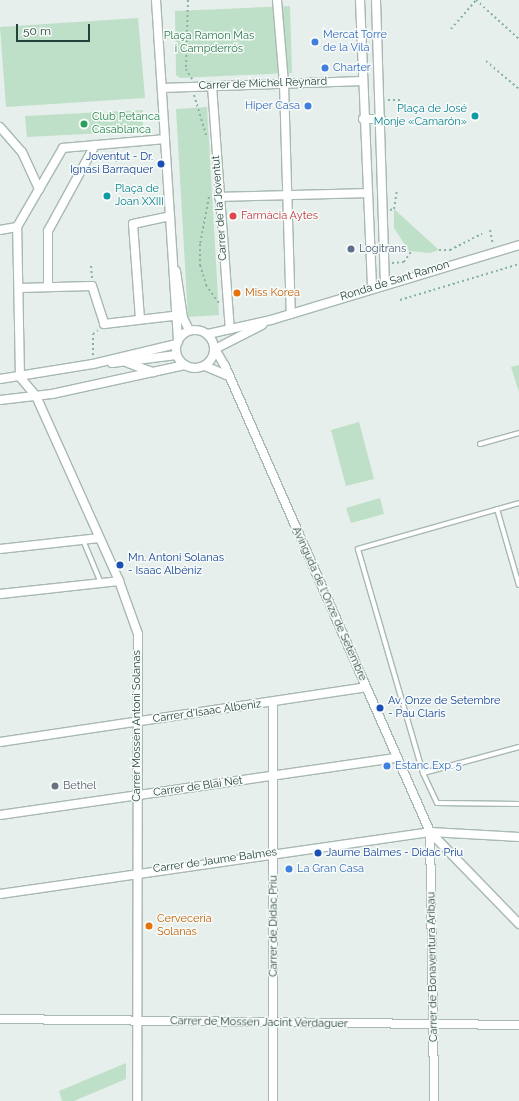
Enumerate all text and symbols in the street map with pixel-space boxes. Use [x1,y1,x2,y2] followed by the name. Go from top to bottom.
[18,16,92,42] scale bar
[23,24,51,38] text: 50 m
[323,29,387,55] place label: Mercat Torre de la Vila
[164,30,254,56] park label: Plaça Ramon Mas i Campderrós
[310,37,320,47] marker: Mercat Torre de la Vila
[333,61,371,75] place label: Charter
[320,63,330,73] marker: Charter
[198,75,328,93] street label: Carrer de Michel Reynard
[245,99,300,113] place label: Hiper Casa
[303,101,313,111] marker: Hiper Casa
[374,103,467,129] place label: Plaça de José Monje «Camarón»
[92,111,160,137] place label: Club Petanca Casablanca
[470,111,480,121] marker: Plaça de José Monje «Camarón»
[79,119,89,129] marker: Club Petanca Casablanca
[70,151,153,177] place label: Joventut - Dr. Ignasi Barraquer
[210,155,230,261] street label: Carrer de la Joventut
[156,159,166,169] marker: Joventut - Dr. Ignasi Barraquer
[115,183,164,209] place label: Plaça de Joan XXIII
[102,191,112,201] marker: Plaça de Joan XXIII
[241,209,318,223] place label: Farmàcia Aytes
[228,211,238,221] marker: Farmàcia Aytes
[359,242,406,256] place label: Logitrans
[346,244,356,254] marker: Logitrans
[339,258,451,304] street label: Ronda de Sant Ramon
[245,286,300,300] place label: Miss Korea
[232,288,242,298] marker: Miss Korea
[289,525,369,683] street label: Avinguda de l'Onze de Setembre
[128,552,224,578] place label: Mn. Antoni Solanas - Isaac Albéniz
[115,560,125,570] marker: Mn. Antoni Solanas - Isaac Albéniz
[130,650,144,802] street label: Carrer Mossèn Antoni Solanas
[388,695,501,721] place label: Av. Onze de Setembre - Pau Claris
[152,698,262,726] street label: Carrer d'Isaac Albeniz
[375,703,385,713] marker: Av. Onze de Setembre - Pau Claris
[395,759,462,773] place label: Estanc Exp. 5
[382,761,392,771] marker: Estanc Exp. 5
[152,774,244,800] street label: Carrer de Blai Net
[63,779,96,793] place label: Bethel
[50,781,60,791] marker: Bethel
[152,846,278,876] street label: Carrer de Jaume Balmes
[326,846,463,860] place label: Jaume Balmes - Didac Priu
[313,848,323,858] marker: Jaume Balmes - Didac Priu
[297,862,364,876] place label: La Gran Casa
[284,864,294,874] marker: La Gran Casa
[267,875,281,977] street label: Carrer de Dídac Priu
[425,892,441,1042] street label: Carrer de Bonaventura Aribau
[157,913,212,939] place label: Cervecería Solanas
[144,921,154,931] marker: Cervecería Solanas
[170,1015,348,1031] street label: Carrer de Mossèn Jacint Verdaguer

